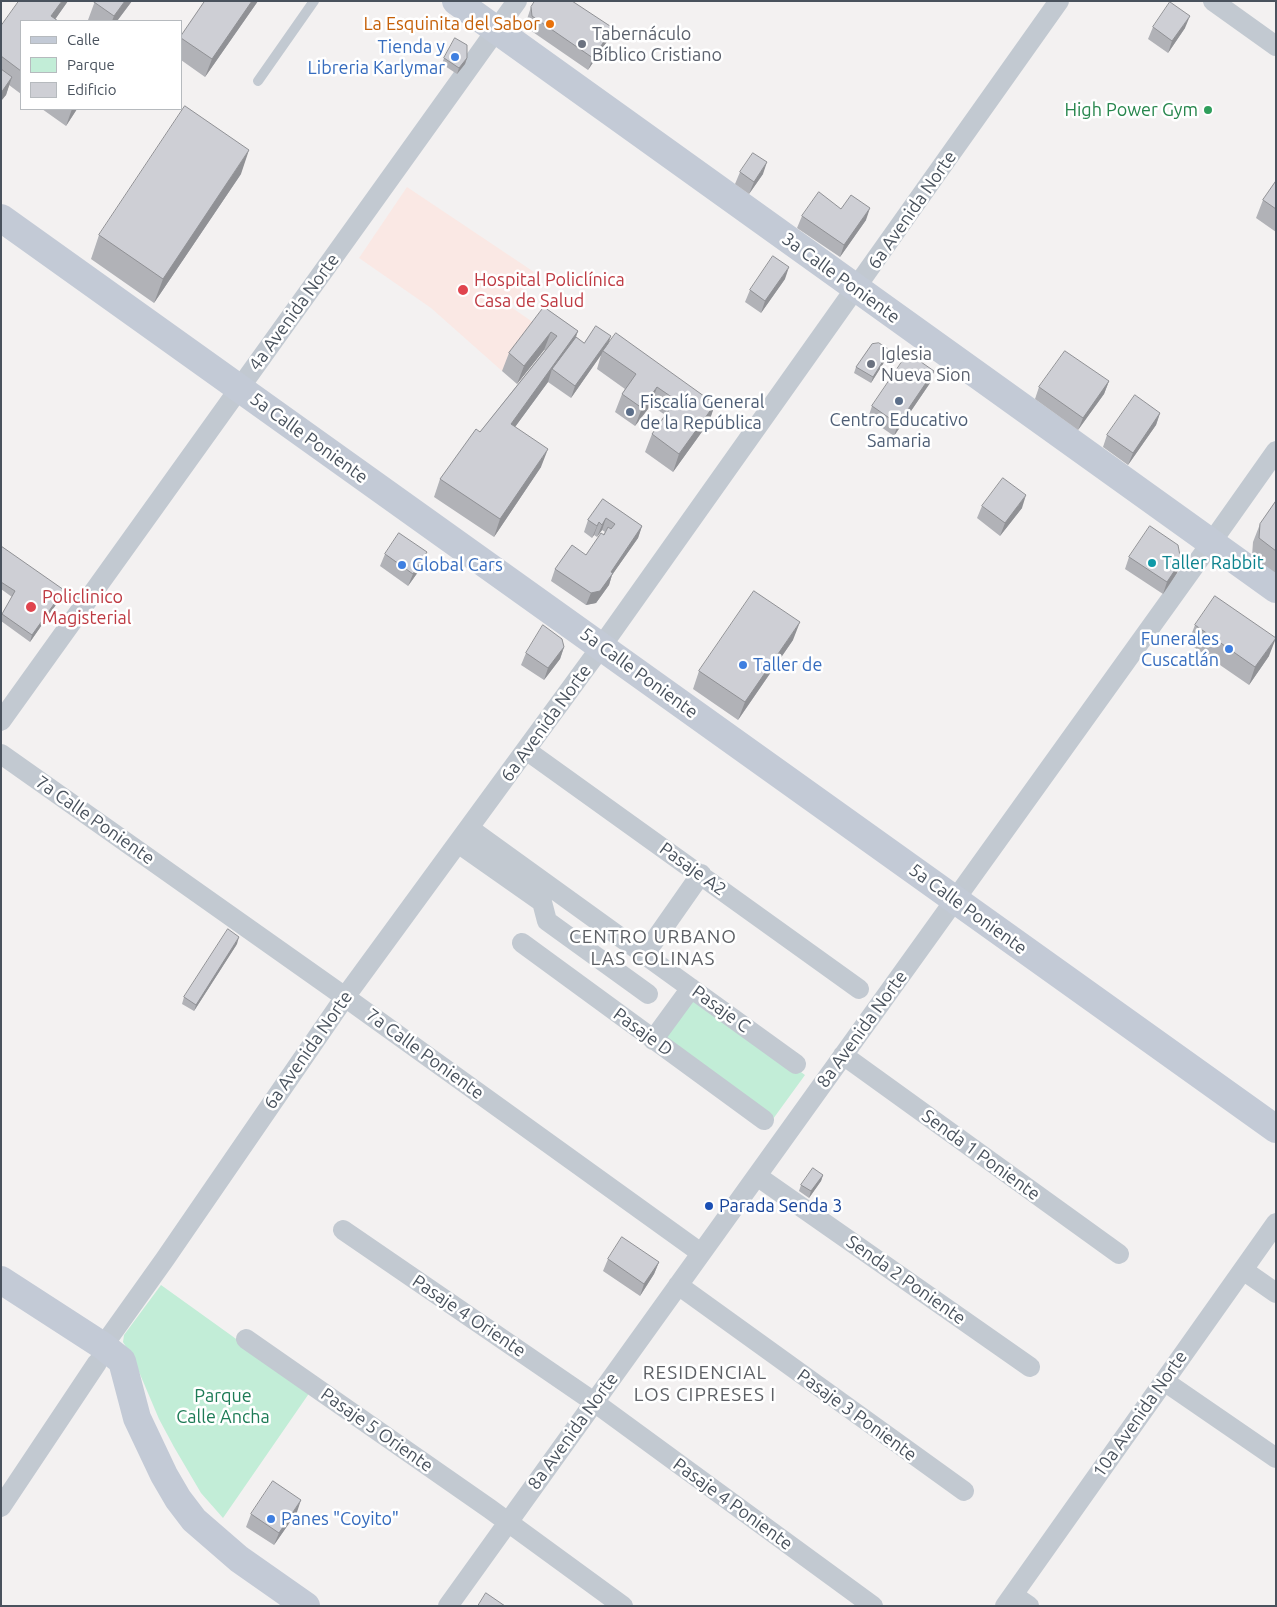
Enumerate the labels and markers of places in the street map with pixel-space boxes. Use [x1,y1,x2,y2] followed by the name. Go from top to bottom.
[363,13,540,35] place label: La Esquinita del Sabor
[544,18,556,30] marker: La Esquinita del Sabor
[592,23,722,66] place label: Tabernáculo Bíblico Cristiano
[308,36,445,78] place label: Tienda y Libreria Karlymar
[576,38,588,50] marker: Tabernáculo Bíblico Cristiano
[449,51,461,63] marker: Tienda y Libreria Karlymar
[1064,99,1198,121] place label: High Power Gym
[1202,104,1214,116] marker: High Power Gym
[474,269,625,312] place label: Hospital Policlínica Casa de Salud
[456,283,470,297] marker: Hospital Policlínica Casa de Salud
[881,343,971,386] place label: Iglesia Nueva Sion
[865,358,877,370] marker: Iglesia Nueva Sion
[640,391,765,434] place label: Fiscalía General de la República
[893,395,905,407] marker: Centro Educativo Samaria
[624,406,636,418] marker: Fiscalía General de la República
[830,409,968,452] place label: Centro Educativo Samaria
[1162,552,1264,574] place label: Taller Rabbit
[412,554,503,576] place label: Global Cars
[1146,557,1158,569] marker: Taller Rabbit
[396,559,408,571] marker: Global Cars
[42,586,132,628] place label: Policlinico Magisterial
[24,600,38,614] marker: Policlinico Magisterial
[1141,628,1219,670] place label: Funerales Cuscatlán
[1223,643,1235,655] marker: Funerales Cuscatlán
[753,654,822,676] place label: Taller de
[737,659,749,671] marker: Taller de
[719,1195,843,1217] place label: Parada Senda 3
[703,1200,715,1212] marker: Parada Senda 3
[281,1508,399,1530] place label: Panes "Coyito"
[265,1513,277,1525] marker: Panes "Coyito"

